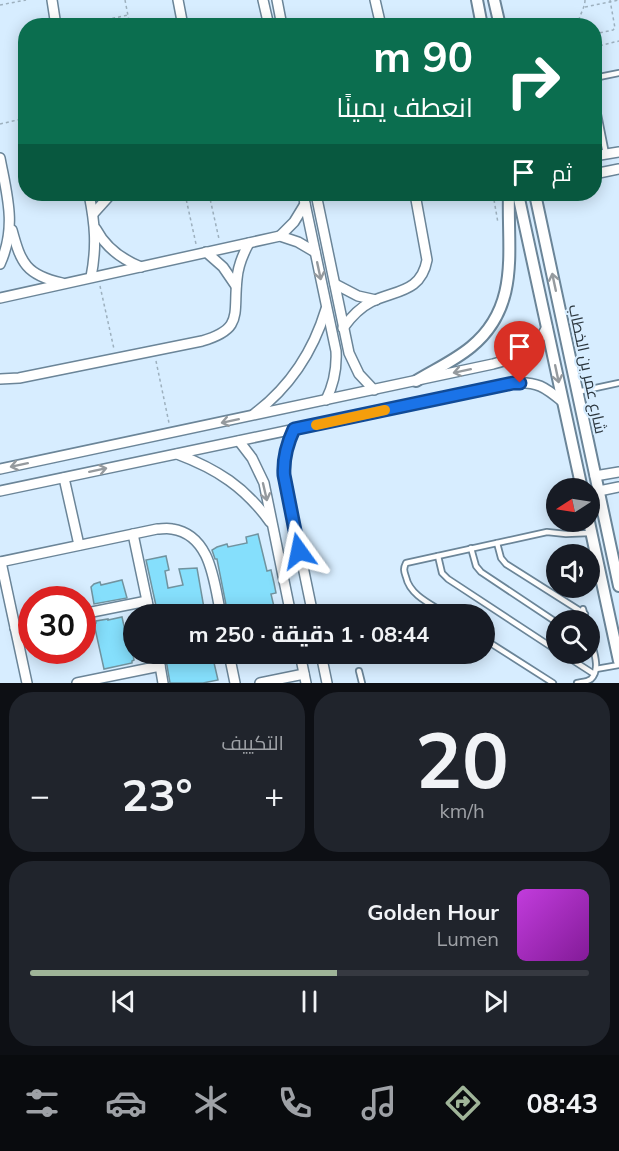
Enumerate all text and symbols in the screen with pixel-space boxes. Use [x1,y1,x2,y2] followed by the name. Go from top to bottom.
[373,30,473,83] text: 90 m
[494,42,572,120] icon: right
[336,90,473,124] text: انعطف يمينًا
[507,156,540,189] icon: arrive
[552,159,572,187] text: ثم
[314,261,325,281] one-way arrow
[548,273,559,292] one-way arrow
[563,302,611,436] street label: شارع عمر بن الخطاب
[494,321,545,383] pin
[503,330,536,363] icon: arrive
[552,364,563,383] one-way arrow
[453,366,472,377] one-way arrow
[221,416,241,427] one-way arrow
[10,460,29,471] one-way arrow
[89,464,108,476] one-way arrow
[546,478,600,532] north arrow
[546,478,600,664] map controls
[260,482,272,501] one-way arrow
[267,519,331,583] position arrow
[546,544,600,598] button: sound
[18,586,96,664] speed limit sign: 30
[546,610,600,664] button: search
[189,620,429,648] text: 08:44 · 1 دقيقة · 250 m
[415,710,509,808] text: 20
[221,730,284,755] text: التكييف
[121,766,193,822] text: 23°
[30,774,50,815] text: −
[264,774,284,815] text: +
[439,798,485,823] text: km/h
[367,898,499,926] text: Golden Hour
[437,926,499,951] text: Lumen
[107,985,140,1018] icon: previous
[293,985,326,1018] icon: pause
[479,985,512,1018] icon: next
[21,1082,63,1124] icon: filters
[105,1082,147,1124] icon: car
[190,1082,232,1124] icon: climate
[274,1082,316,1124] icon: phone
[358,1082,400,1124] icon: music
[442,1082,484,1124] icon: directions
[526,1086,598,1120] text: 08:43

